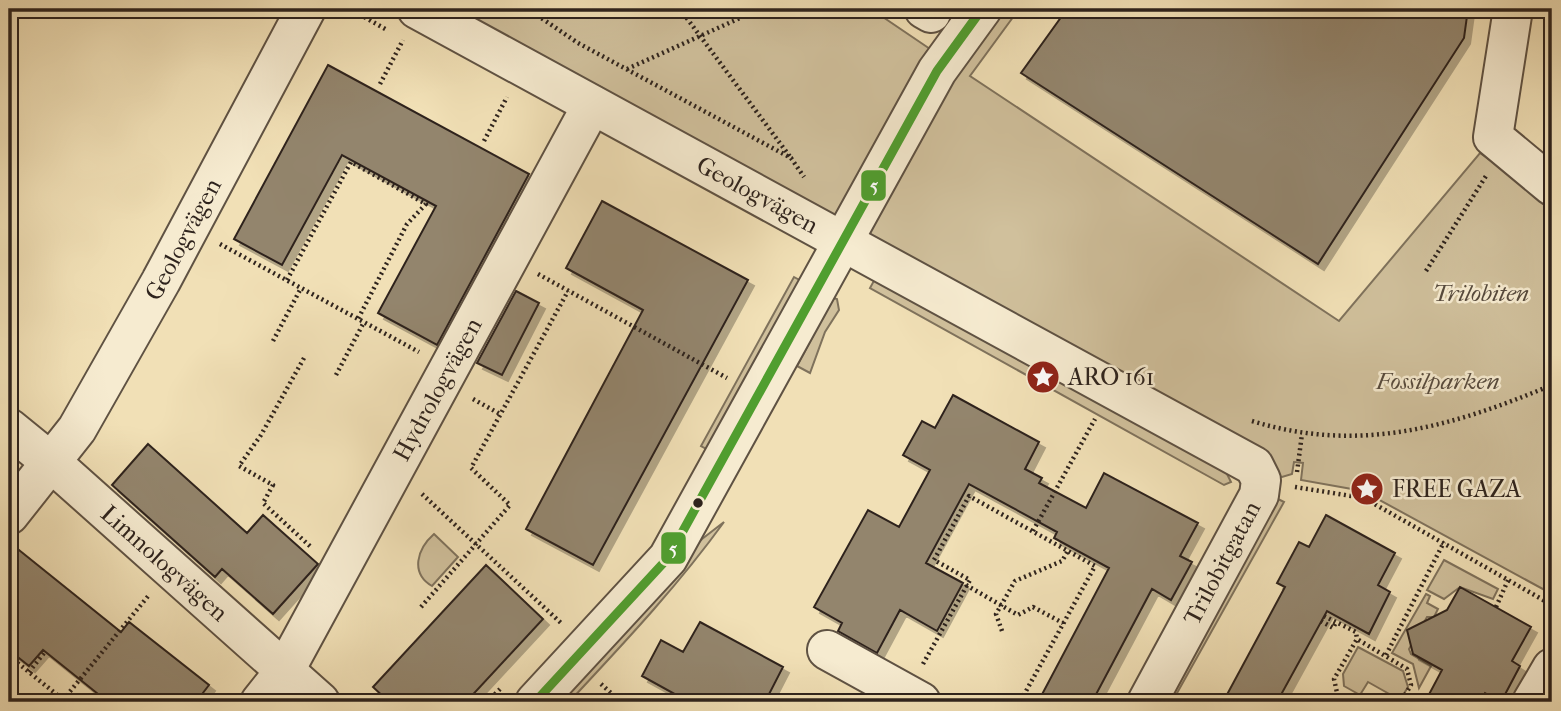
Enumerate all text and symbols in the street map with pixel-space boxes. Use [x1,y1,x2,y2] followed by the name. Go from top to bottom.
[692,151,823,239] street label: Geologvägen
[860,169,887,202] line badge: 5
[139,174,227,305] street label: Geologvägen
[870,175,878,197] text: 5
[1433,279,1529,307] park label: Trilobiten
[387,313,488,466] street label: Hydrologvägen
[1024,358,1062,396] place icon: ARO 161
[1067,363,1154,391] place label: ARO 161
[1375,367,1500,395] park label: Fossilparken
[1348,470,1386,508] place icon: FREE GAZA
[1392,475,1521,503] place label: FREE GAZA
[691,496,705,510] unlabelled marker
[1178,496,1266,630] street label: Trilobitgatan
[95,499,234,627] street label: Limnologvägen
[660,531,687,565] line badge: 5
[669,538,677,560] text: 5

